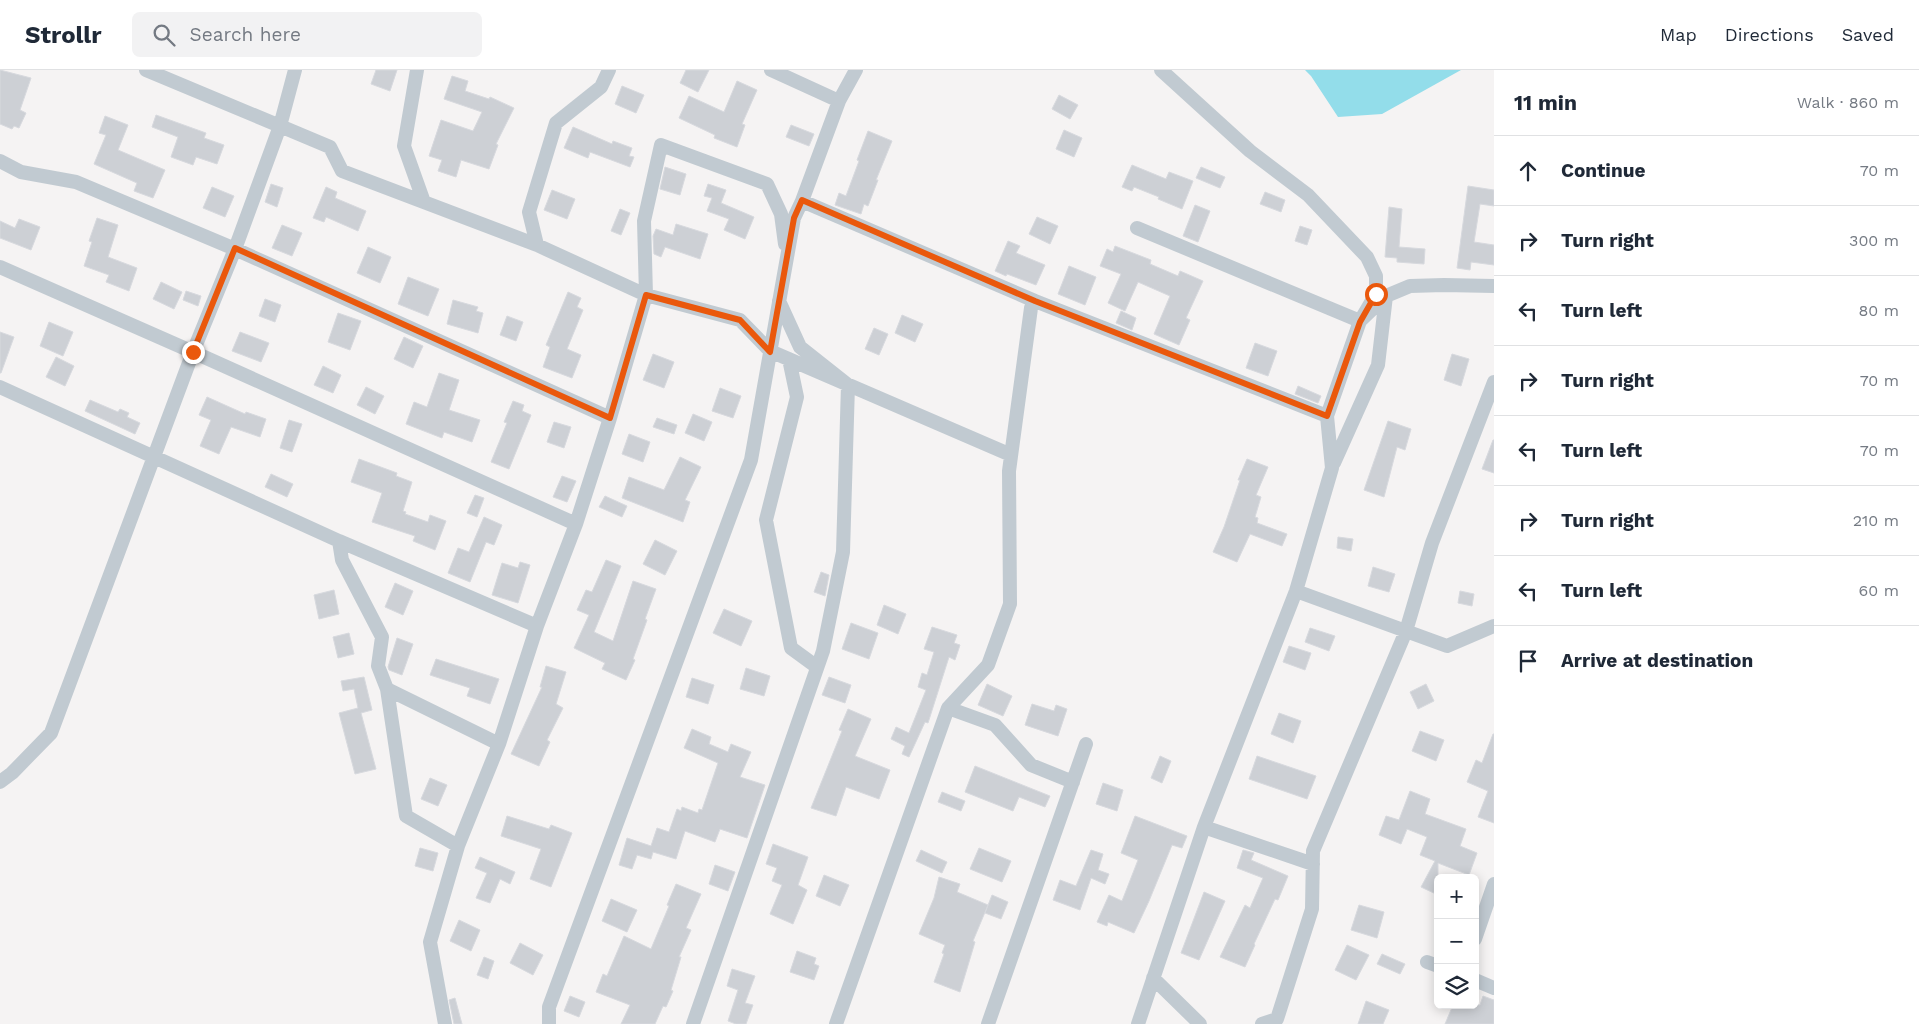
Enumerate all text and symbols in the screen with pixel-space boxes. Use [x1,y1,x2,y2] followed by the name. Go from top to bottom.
[132,12,482,57] search box
[25,21,102,49] text: Strollr
[150,21,178,49] icon: search
[190,23,301,46] text: Search here
[1660,24,1697,45] text: Map
[1725,24,1814,45] text: Directions
[1842,24,1894,45] text: Saved
[1514,90,1577,115] text: 11 min
[1797,93,1899,112] text: Walk · 860 m
[1514,157,1542,185] icon: ahead
[1561,159,1645,182] text: Continue
[1860,161,1899,180] text: 70 m
[1514,227,1542,255] icon: right
[1561,229,1654,252] text: Turn right
[1849,231,1899,250] text: 300 m
[1365,283,1388,306] route start
[1514,297,1542,325] icon: left
[1561,299,1642,322] text: Turn left
[1858,301,1899,320] text: 80 m
[182,341,205,364] route end
[1514,367,1542,395] icon: right
[1561,369,1654,392] text: Turn right
[1860,371,1899,390] text: 70 m
[1514,437,1542,465] icon: left
[1561,439,1642,462] text: Turn left
[1860,441,1899,460] text: 70 m
[1514,507,1542,535] icon: right
[1561,509,1654,532] text: Turn right
[1853,511,1899,530] text: 210 m
[1514,577,1542,605] icon: left
[1561,579,1642,602] text: Turn left
[1859,581,1899,600] text: 60 m
[1514,647,1542,675] icon: arrive
[1561,649,1753,672] text: Arrive at destination
[1434,874,1479,1009] map controls
[1434,874,1479,919] button: +
[1434,919,1479,964] button: −
[1434,964,1479,1009] button: layers

